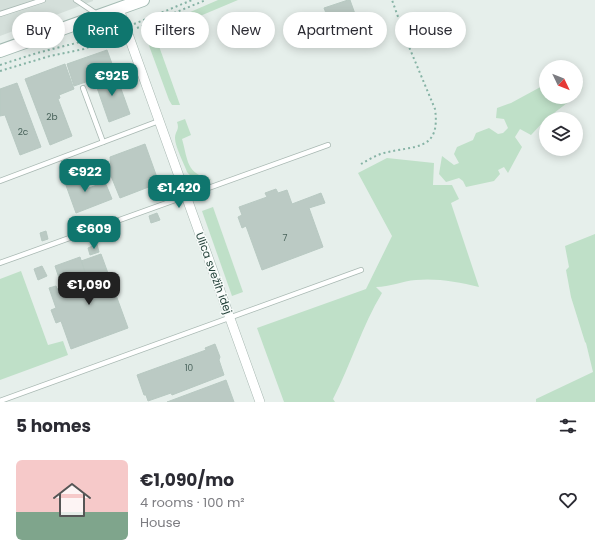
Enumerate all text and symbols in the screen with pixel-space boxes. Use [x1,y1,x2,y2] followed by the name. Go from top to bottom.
[12,12,65,48] chip: Buy
[73,12,133,48] chip: Rent
[141,12,209,48] chip: Filters
[217,12,275,48] chip: New
[283,12,387,48] chip: Apartment
[395,12,466,48] chip: House
[539,60,583,104] north arrow
[539,60,583,156] map controls
[88,63,136,97] pin: €925
[95,66,129,85] text: €925
[46,111,58,123] house number: 2b
[539,112,583,156] button: layers
[18,126,29,138] house number: 2c
[61,159,109,193] pin: €922
[68,162,102,181] text: €922
[146,175,212,209] pin: €1,420
[157,178,201,197] text: €1,420
[70,216,118,250] pin: €609
[76,219,112,238] text: €609
[192,230,236,316] street label: Ulica svežih idej
[283,232,288,244] house number: 7
[56,272,122,306] pin: €1,090
[67,275,111,294] text: €1,090
[185,362,194,374] house number: 10
[16,414,91,438] text: 5 homes
[557,415,579,437] icon: filters
[140,468,234,492] text: €1,090/mo
[48,476,96,524] icon: home
[557,489,579,511] icon: heart
[140,493,245,512] text: 4 rooms · 100 m²
[140,513,180,532] text: House

